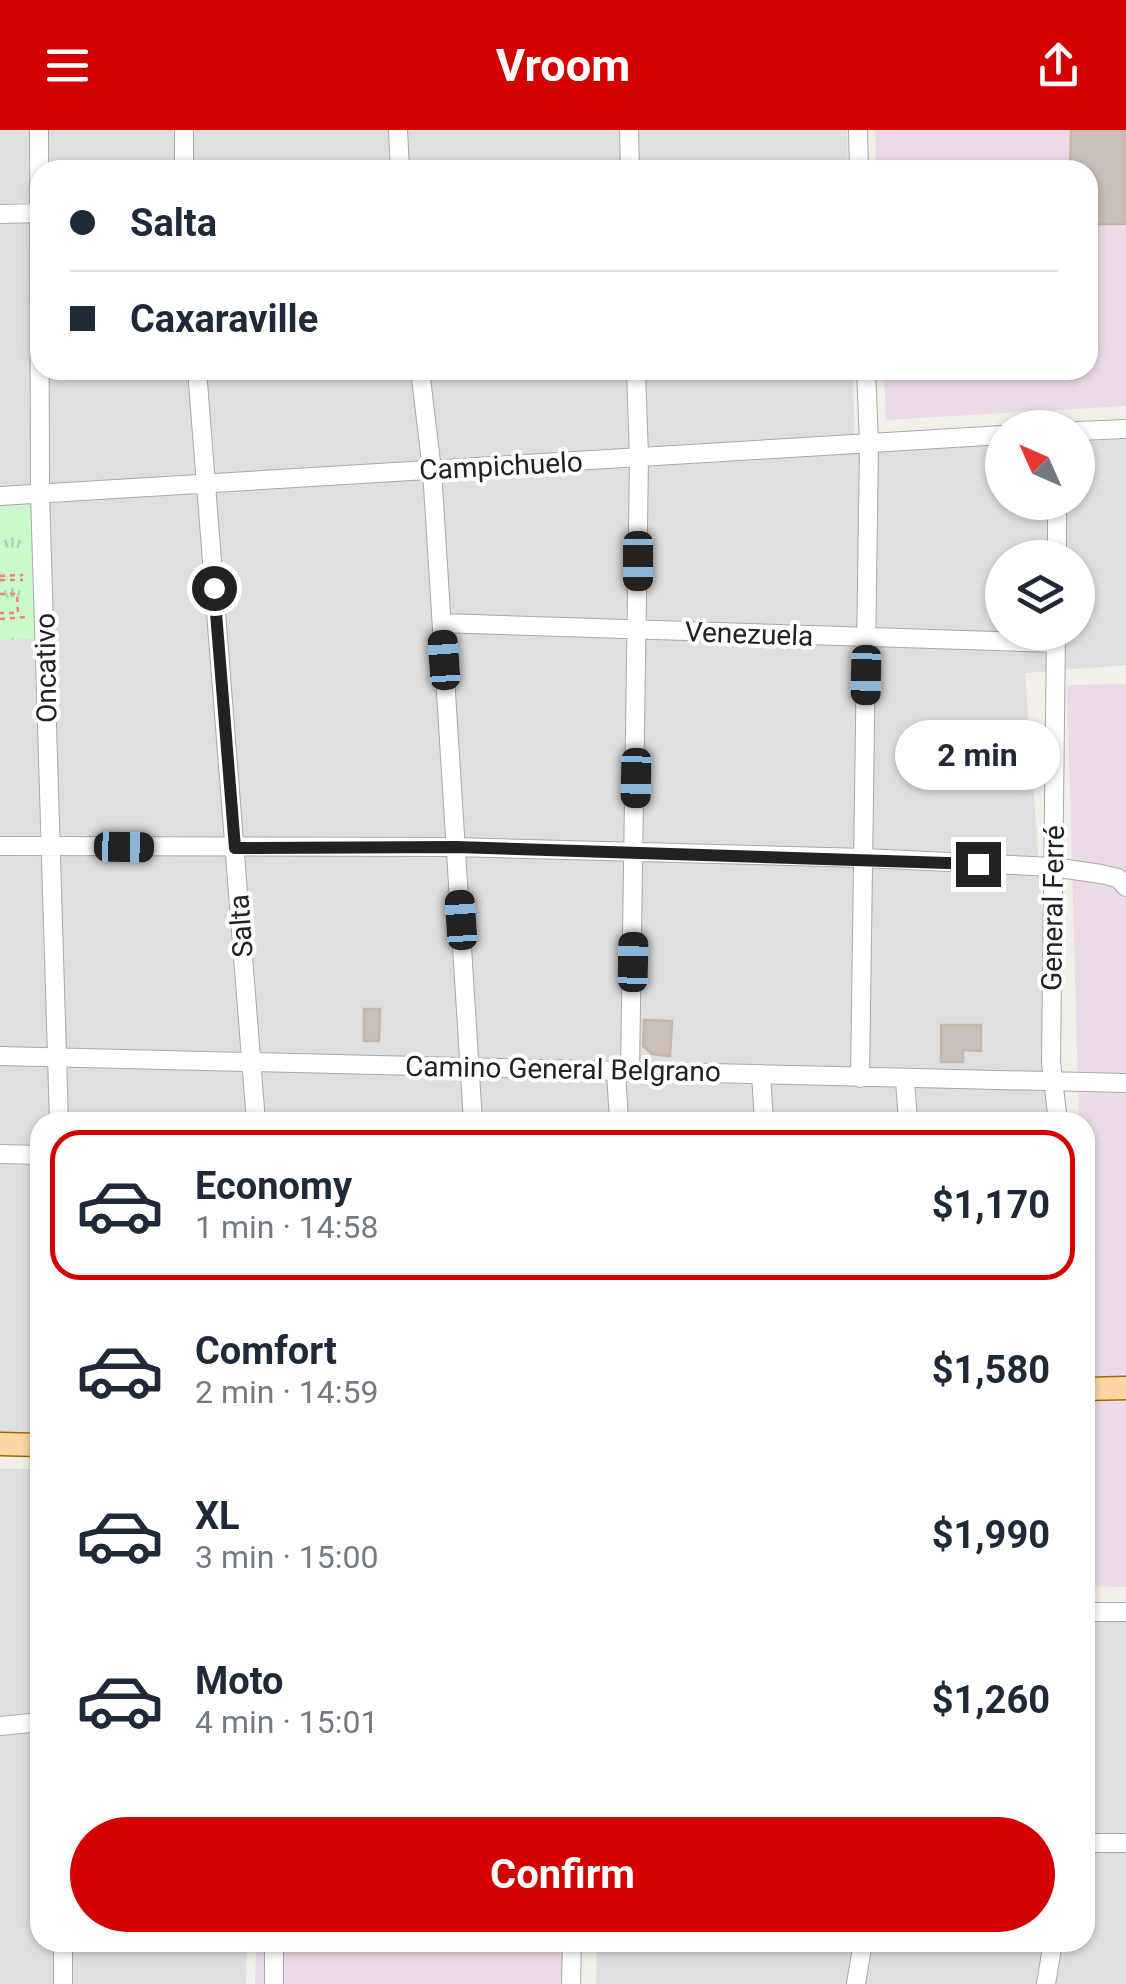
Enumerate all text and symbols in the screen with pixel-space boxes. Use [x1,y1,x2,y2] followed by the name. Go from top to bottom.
[40,38,95,93] icon: menu
[1031,38,1086,93] icon: share
[496,39,630,92] text: Vroom
[130,201,217,245] text: Salta
[130,297,318,341] text: Caxaraville
[985,410,1095,520] north arrow
[985,410,1095,650] map controls
[418,445,584,487] street label: Campichuelo
[623,531,653,591] car
[985,540,1095,650] button: layers
[192,566,237,611] route start
[29,613,63,723] street label: Oncativo
[684,615,814,653] street label: Venezuela
[427,629,461,691] car
[850,645,882,705] car
[896,719,1060,789] callout: 2 min
[937,736,1018,774] text: 2 min
[620,748,652,808] car
[1035,825,1071,991] street label: General Ferré
[94,831,154,863] car
[956,842,1001,887] route end
[444,889,478,951] car
[222,893,260,959] street label: Salta
[617,932,649,992] car
[405,1050,721,1088] street label: Camino General Belgrano
[75,1160,165,1250] icon: car
[195,1164,352,1208] text: Economy
[932,1183,1050,1227] text: $1,170
[195,1208,378,1246] text: 1 min · 14:58
[75,1325,165,1415] icon: car
[195,1329,337,1373] text: Comfort
[932,1348,1050,1392] text: $1,580
[195,1373,378,1411] text: 2 min · 14:59
[75,1490,165,1580] icon: car
[195,1494,240,1538] text: XL
[932,1513,1050,1557] text: $1,990
[195,1538,378,1576] text: 3 min · 15:00
[75,1655,165,1745] icon: car
[195,1659,284,1703] text: Moto
[932,1678,1050,1722] text: $1,260
[195,1703,378,1741] text: 4 min · 15:01
[70,1817,1055,1932] button: Confirm

